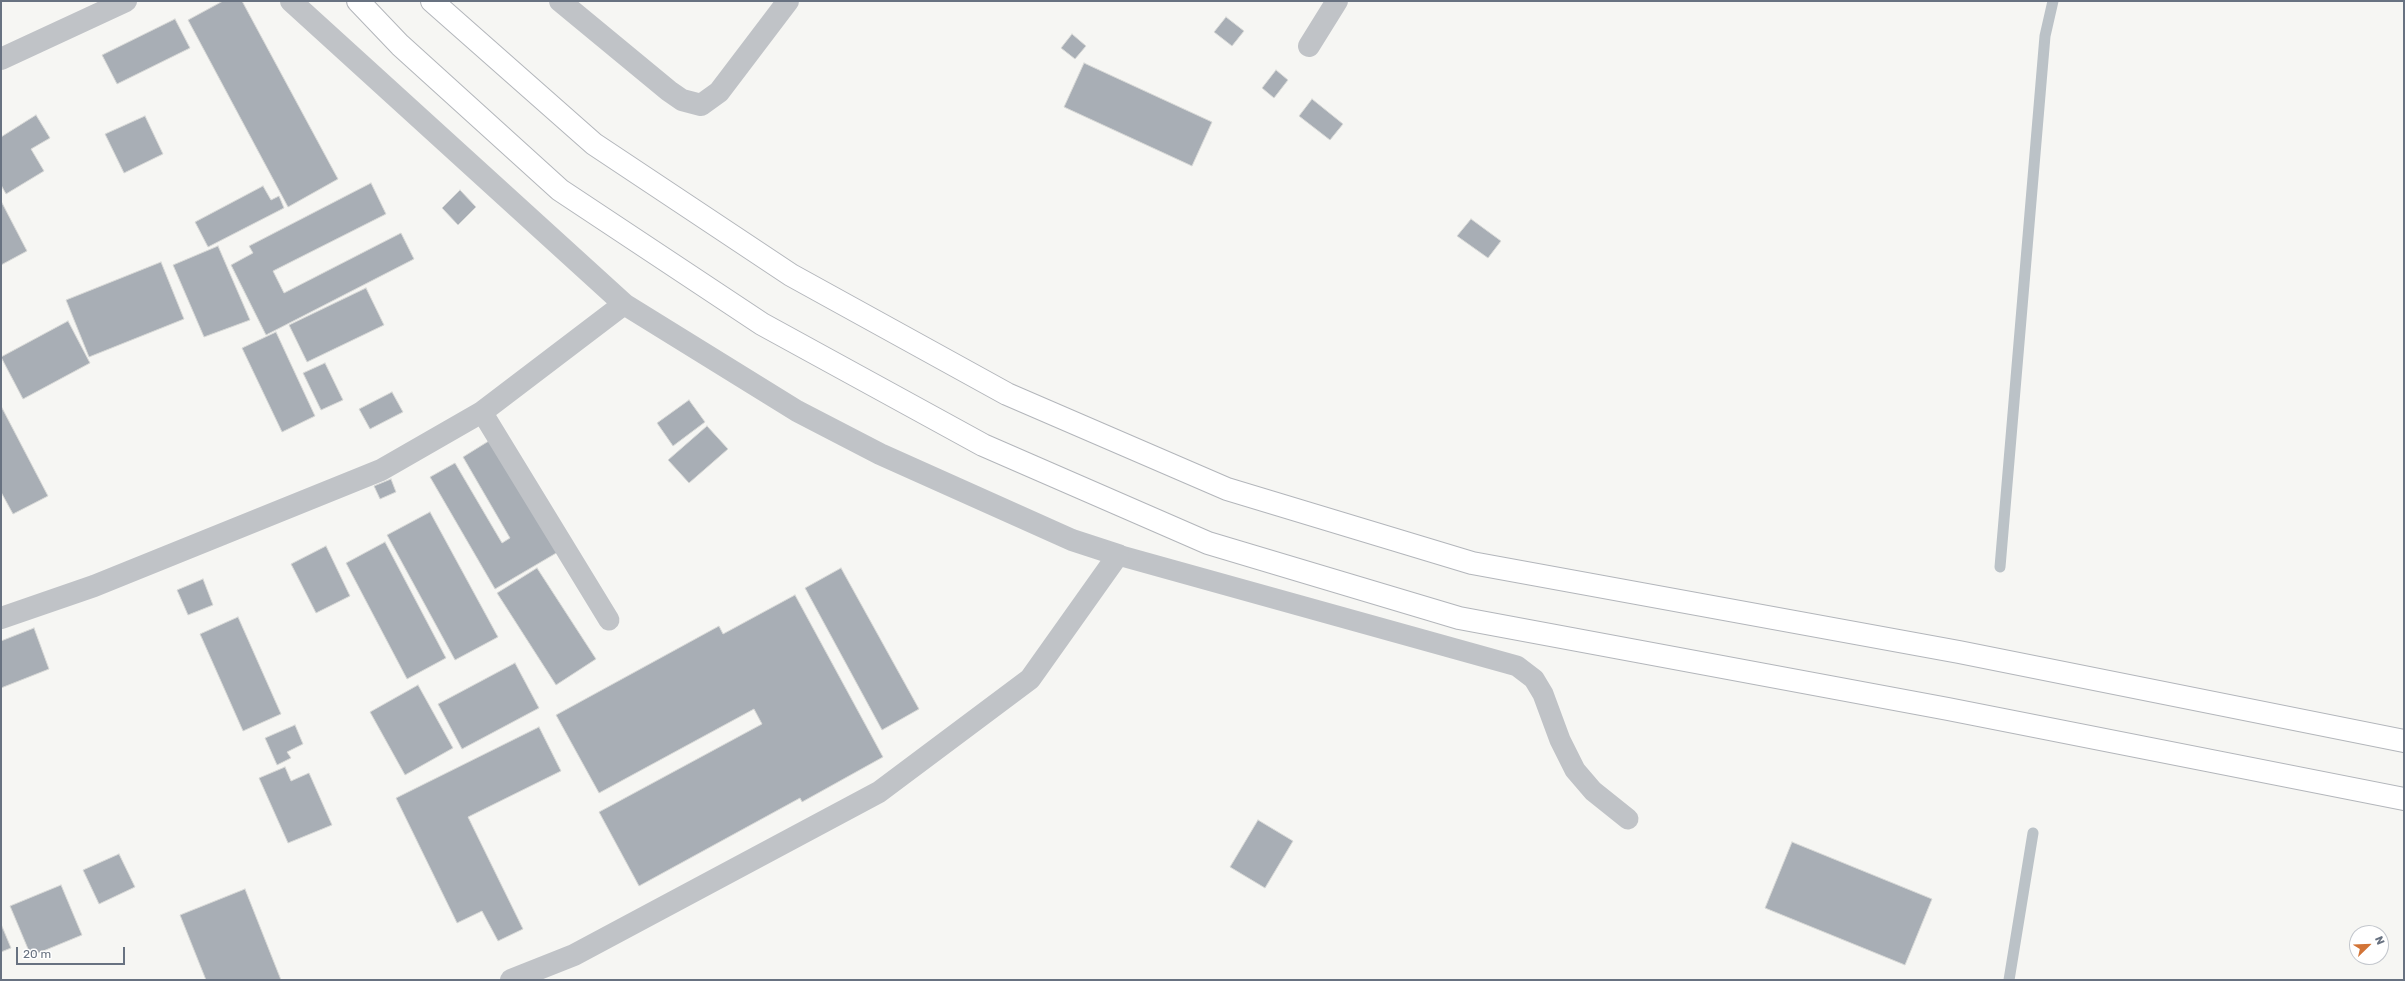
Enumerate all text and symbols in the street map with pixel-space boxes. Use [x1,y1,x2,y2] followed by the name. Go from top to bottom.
[2349,925,2389,965] north arrow
[2372,934,2387,947] text: N
[18,939,127,965] scale bar
[23,947,51,961] text: 20 m

